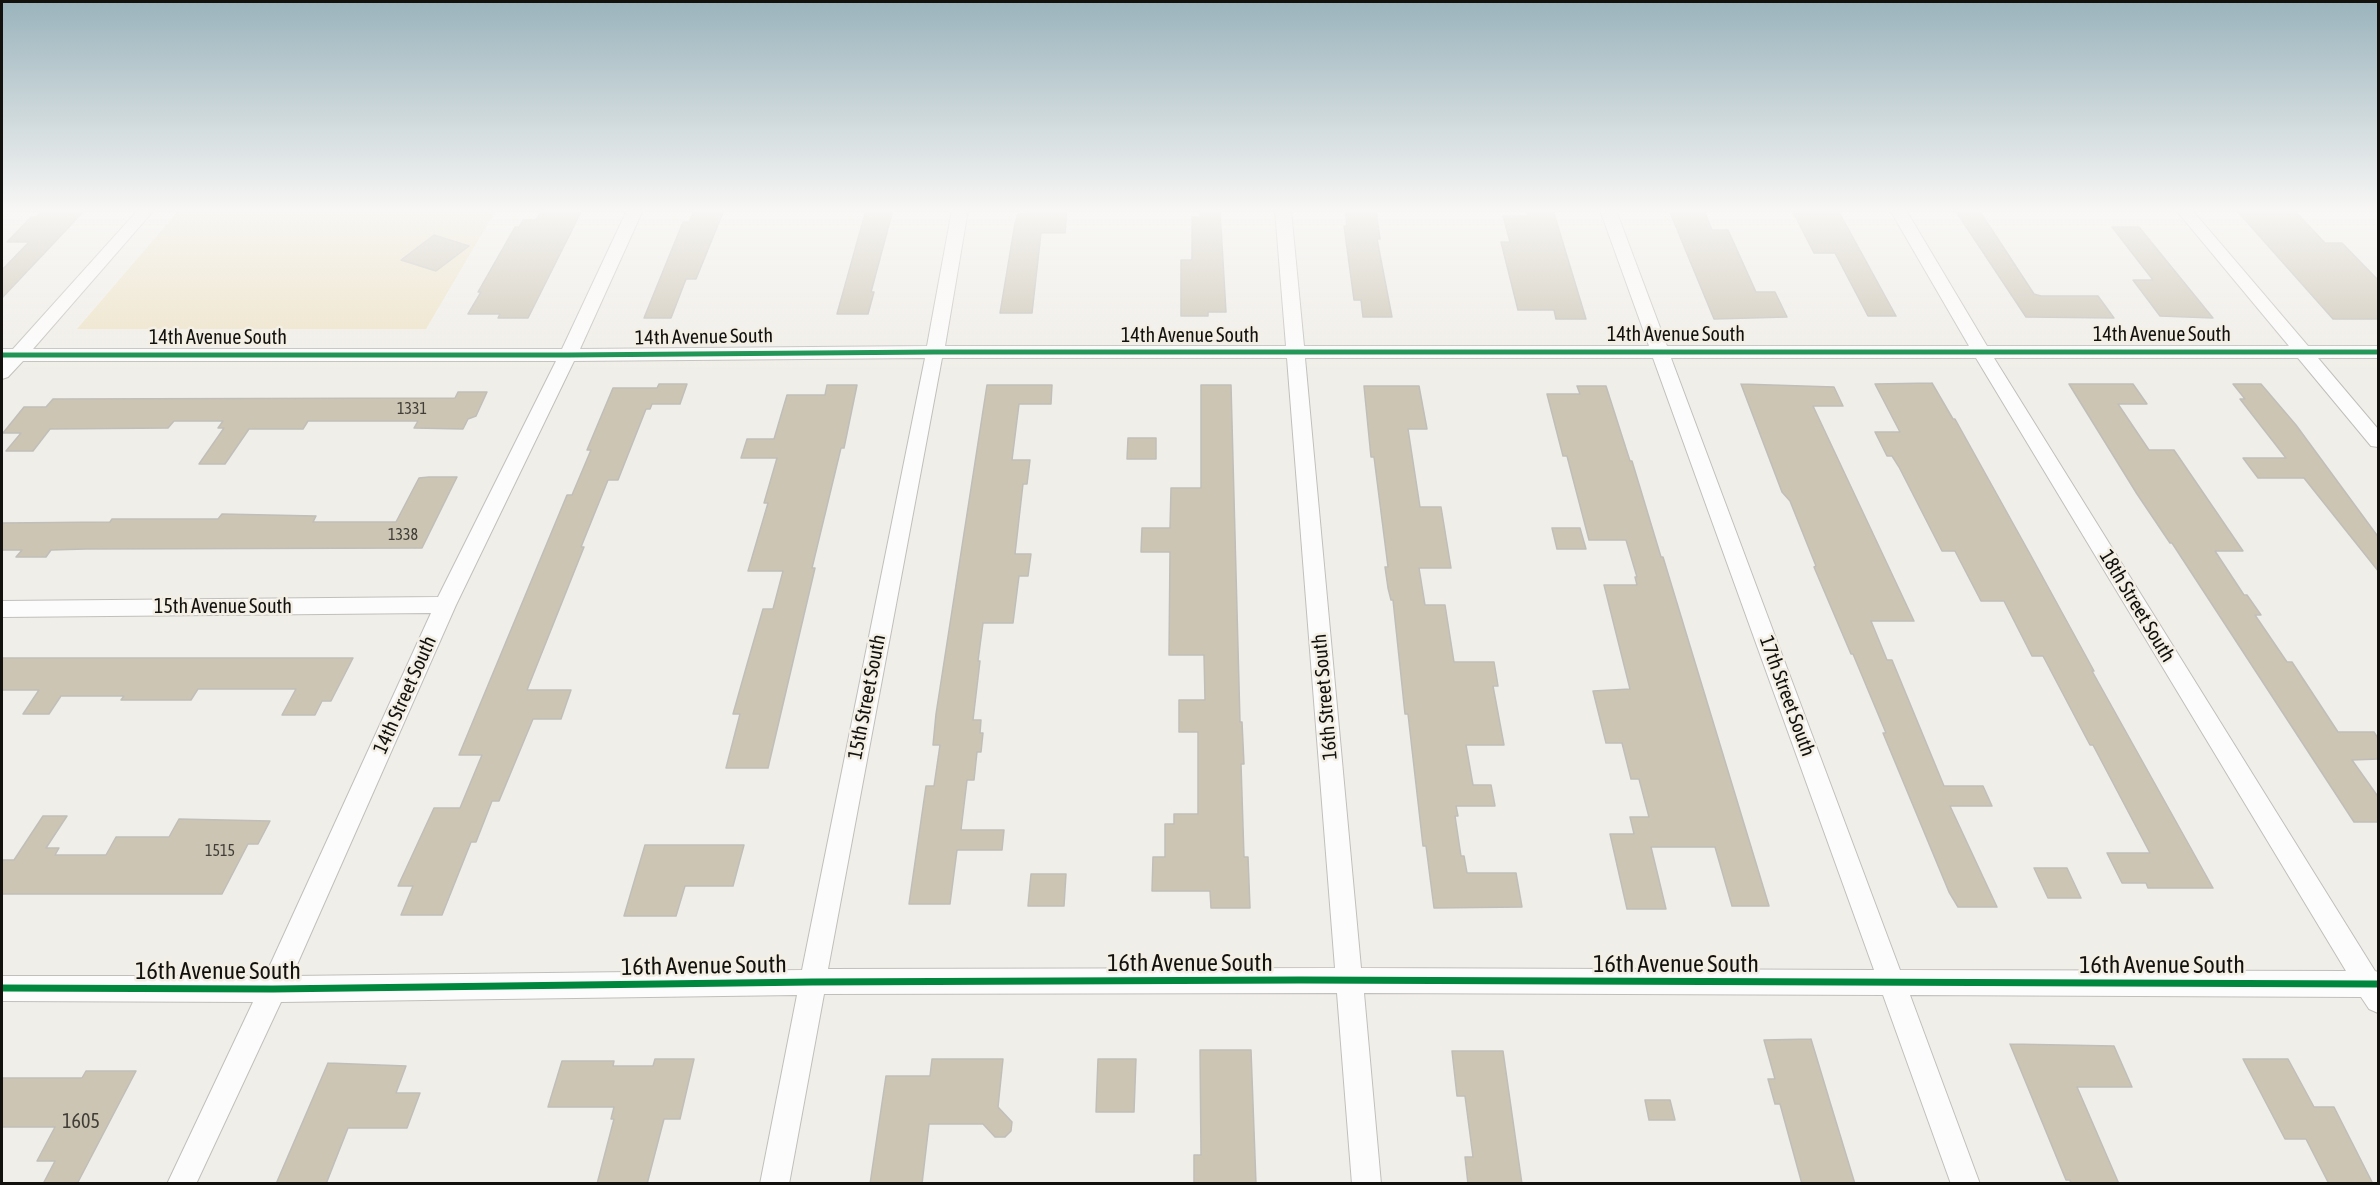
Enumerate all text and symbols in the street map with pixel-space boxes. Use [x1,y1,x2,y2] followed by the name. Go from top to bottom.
[1607,323,1745,347] street label: 14th Avenue South
[2093,323,2231,347] street label: 14th Avenue South
[635,324,773,350] street label: 14th Avenue South
[1121,324,1259,348] street label: 14th Avenue South
[149,326,287,350] street label: 14th Avenue South
[397,399,427,419] house number: 1331
[388,525,418,545] house number: 1338
[2094,546,2180,666] street label: 18th Street South
[154,595,292,619] street label: 15th Avenue South
[368,632,442,758] street label: 14th Street South
[1754,632,1820,760] street label: 17th Street South
[843,633,891,761] street label: 15th Street South
[1308,633,1342,761] street label: 16th Street South
[205,841,235,861] house number: 1515
[1107,949,1273,977] street label: 16th Avenue South
[621,950,787,982] street label: 16th Avenue South
[1593,950,1759,978] street label: 16th Avenue South
[2079,951,2245,979] street label: 16th Avenue South
[135,957,301,985] street label: 16th Avenue South
[62,1110,100,1134] house number: 1605

